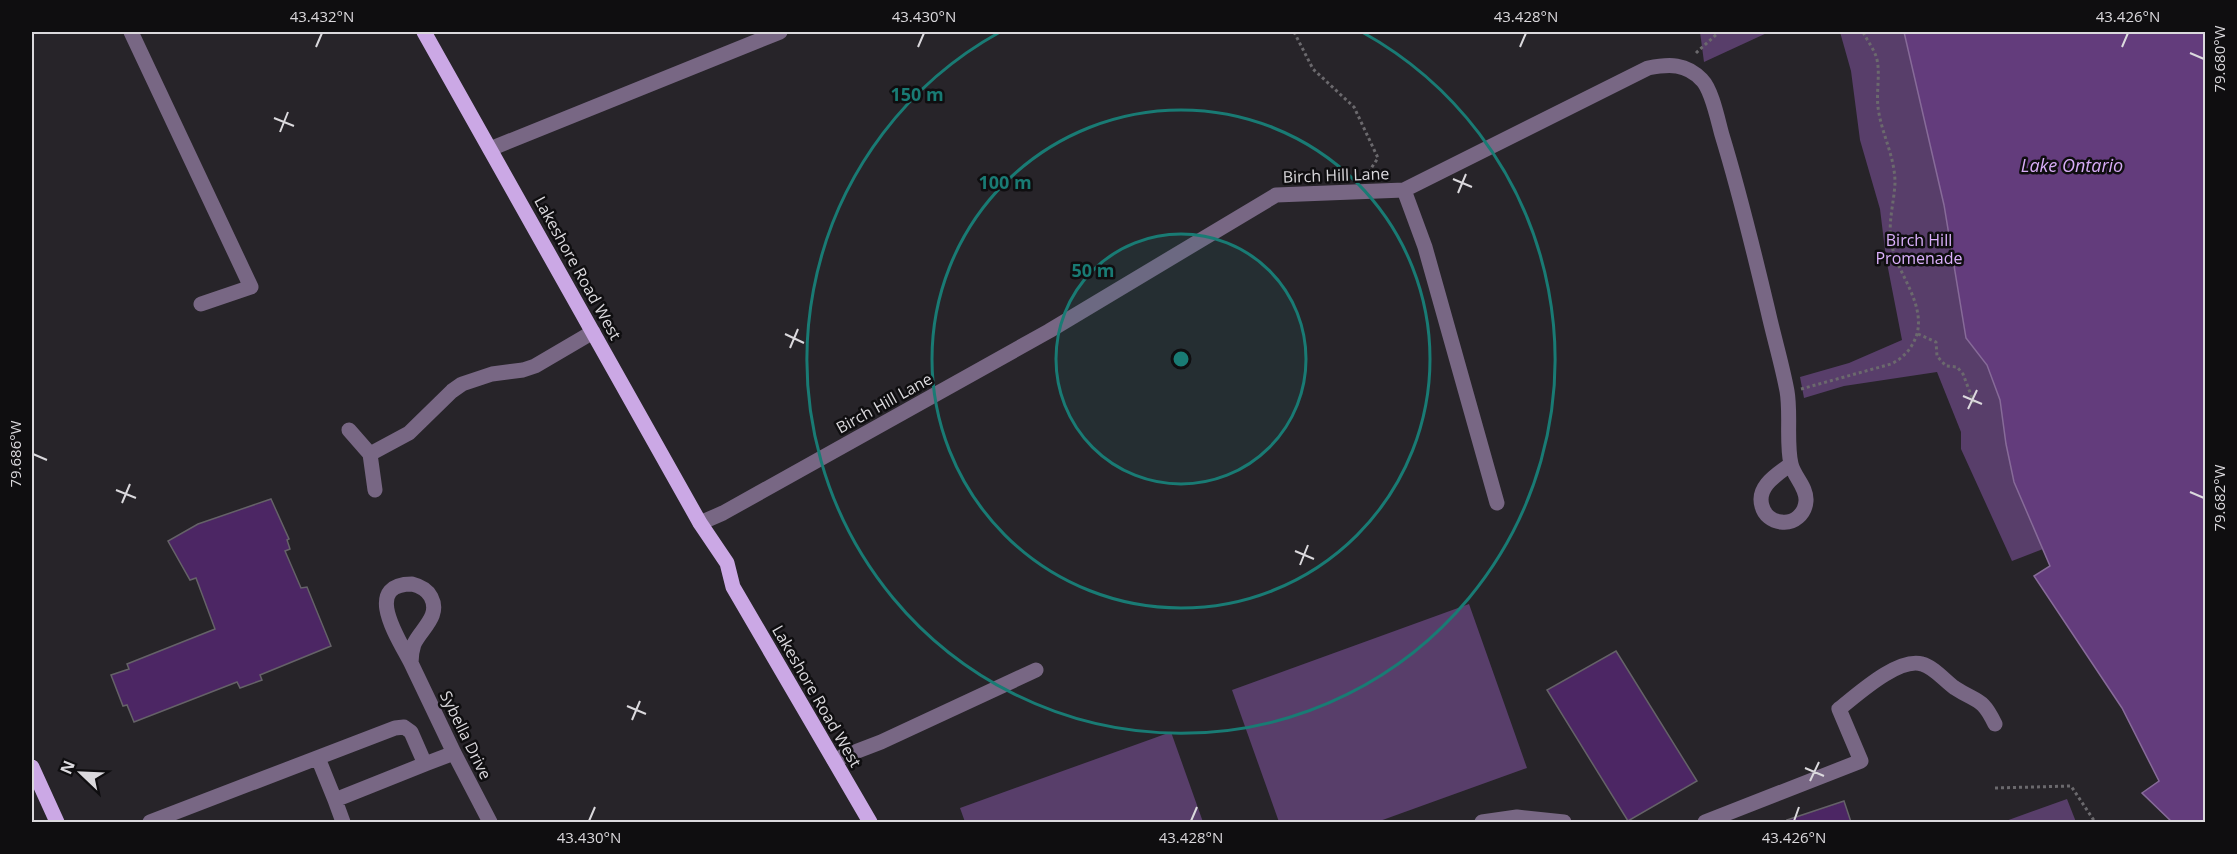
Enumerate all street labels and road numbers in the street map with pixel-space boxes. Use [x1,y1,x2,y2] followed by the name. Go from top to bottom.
[1282,162,1390,188] street label: Birch Hill Lane
[529,192,627,344] street label: Lakeshore Road West
[832,368,936,438] street label: Birch Hill Lane
[767,621,867,771] street label: Lakeshore Road West
[435,687,497,783] street label: Sybella Drive

